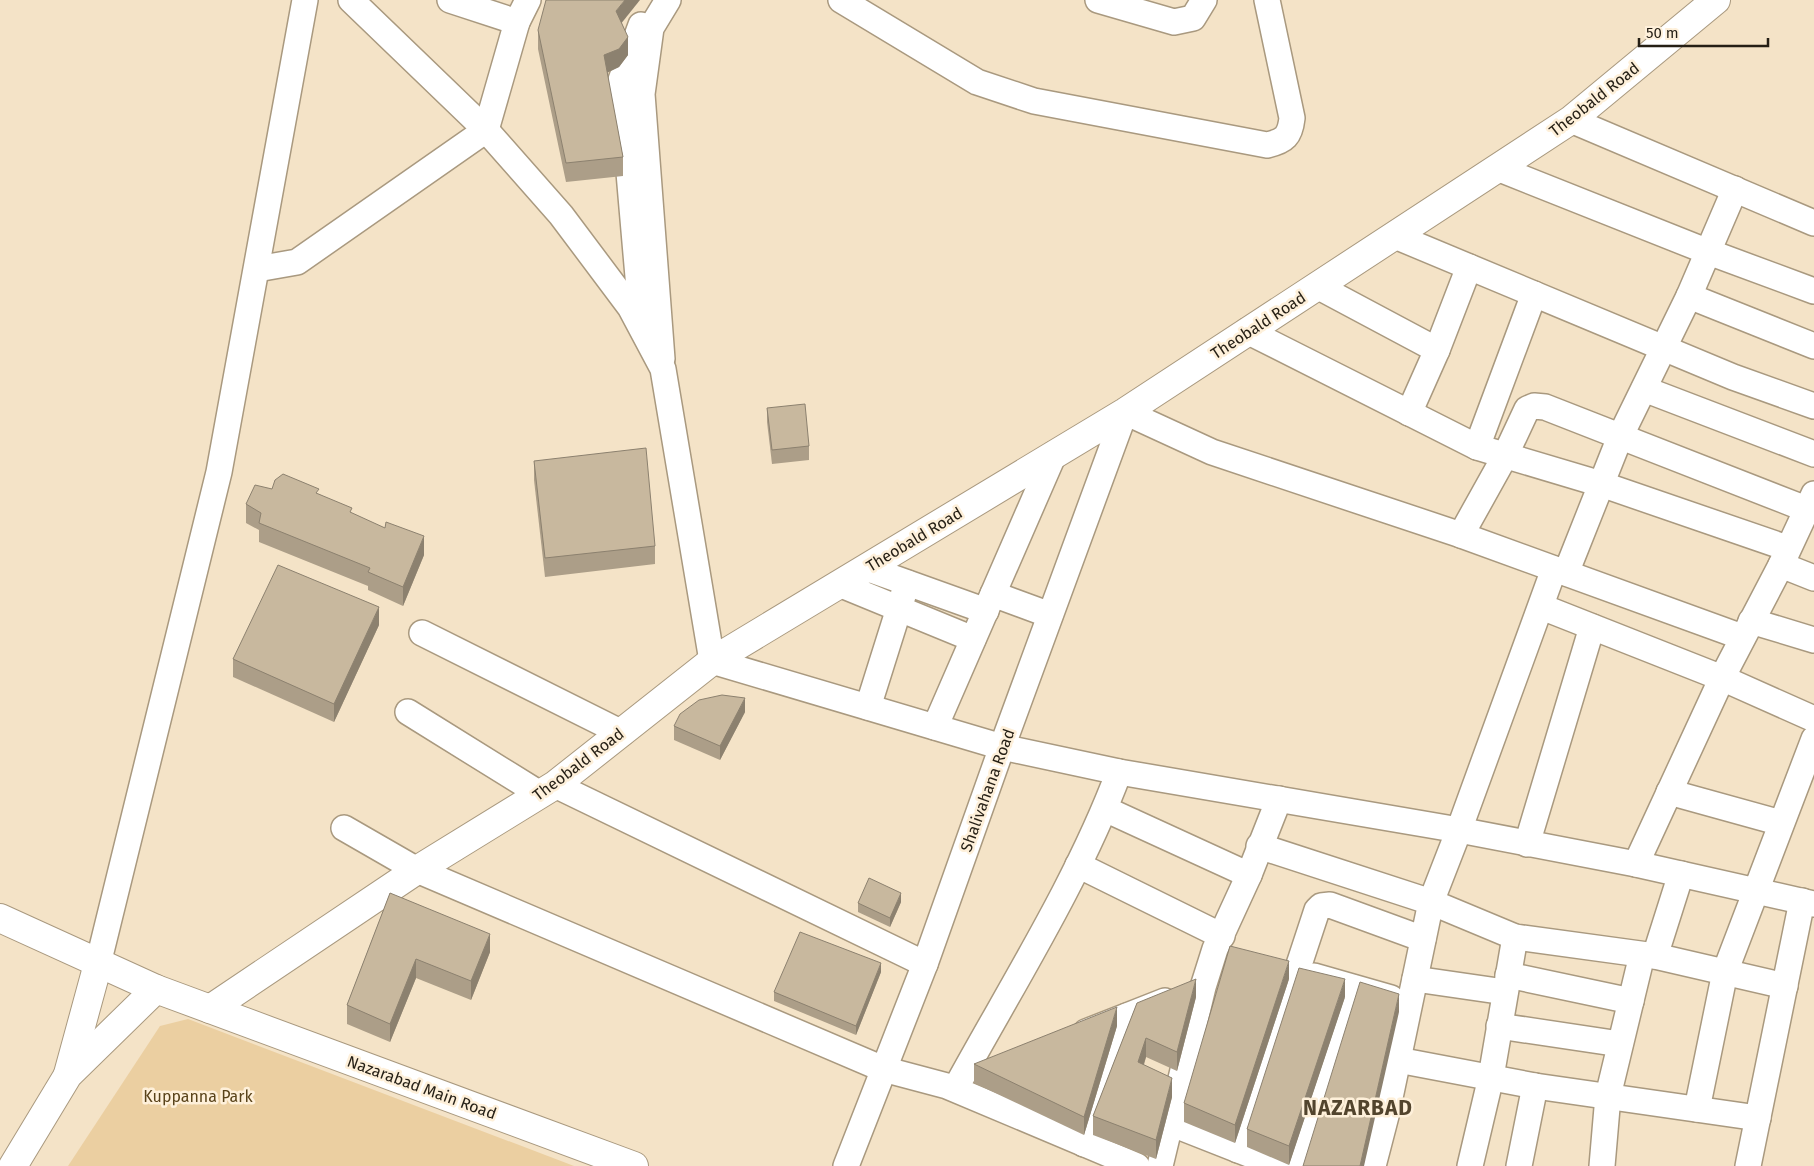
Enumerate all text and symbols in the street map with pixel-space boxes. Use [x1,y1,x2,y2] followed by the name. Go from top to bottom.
[1639,15,1768,47] scale bar
[1646,24,1679,42] text: 50 m
[1546,58,1643,140] street label: Theobald Road
[1207,288,1309,363] street label: Theobald Road
[863,503,966,576] street label: Theobald Road
[529,724,628,805] street label: Theobald Road
[956,726,1019,854] street label: Shalivahana Road
[345,1052,499,1123] street label: Nazarabad Main Road
[143,1087,253,1106] park label: Kuppanna Park
[1303,1095,1413,1121] district label: NAZARBAD

